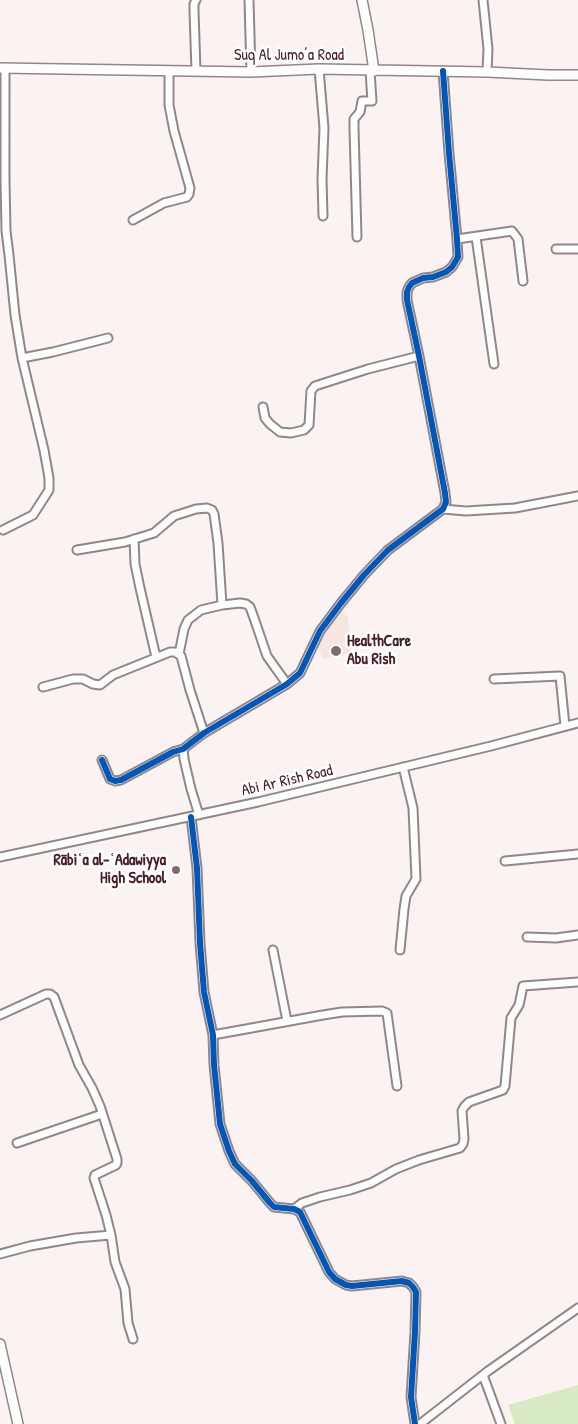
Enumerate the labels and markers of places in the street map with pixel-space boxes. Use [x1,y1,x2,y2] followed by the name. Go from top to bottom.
[347,632,411,670] place label: HealthCare Abu Rish
[329,644,343,658] marker: HealthCare Abu Rish
[54,851,166,889] place label: Rābiʿa al-ʿAdawiyya High School
[170,864,182,876] marker: Rābiʿa al-ʿAdawiyya High School

